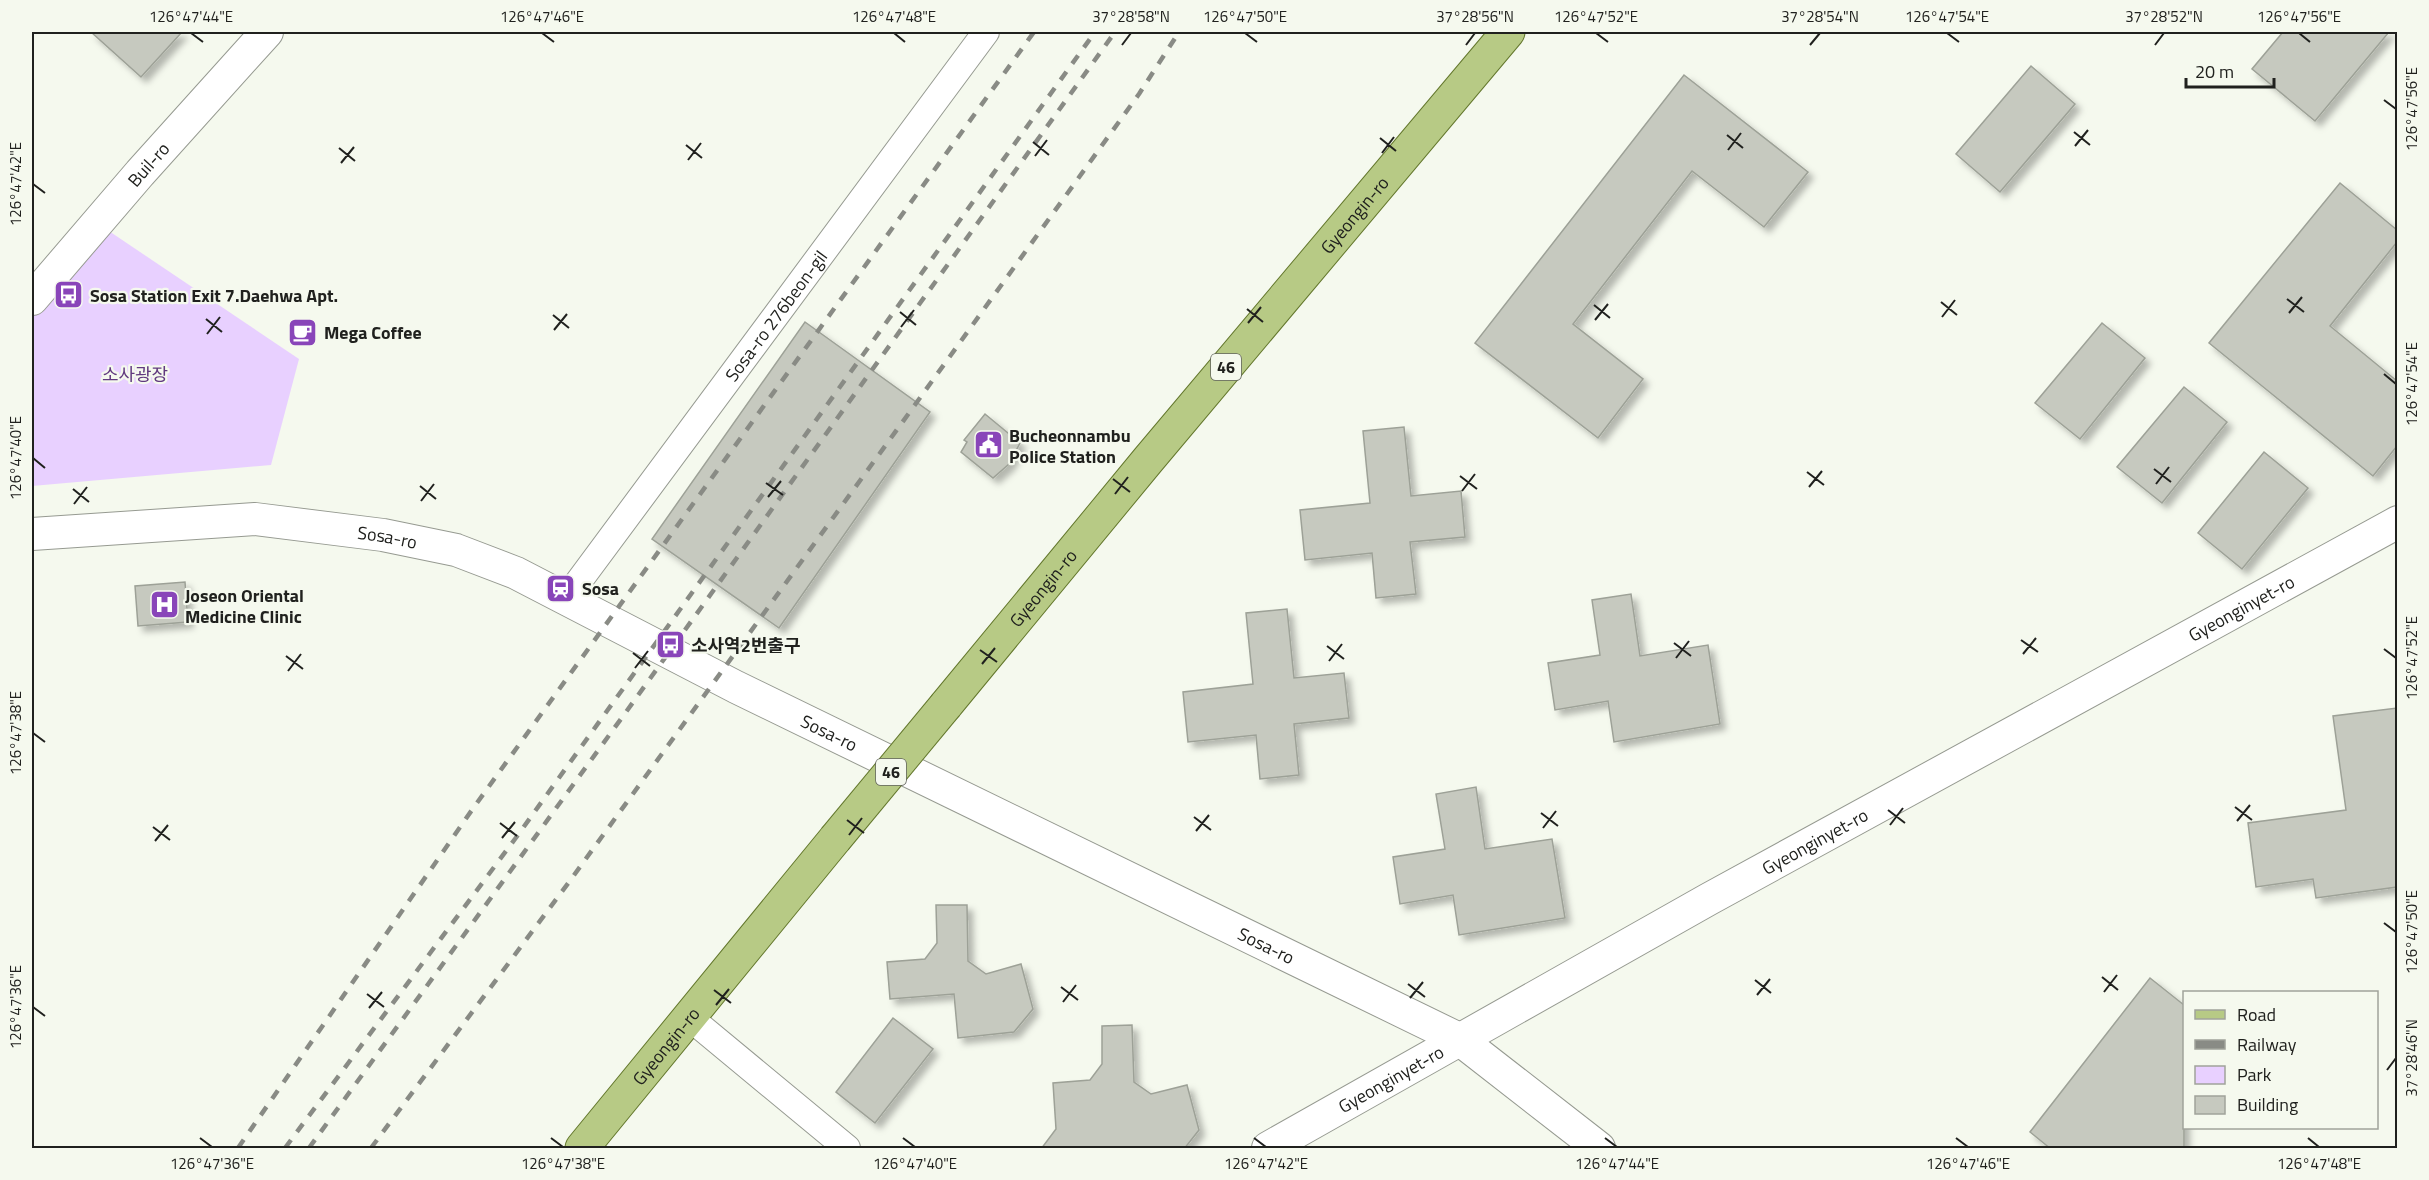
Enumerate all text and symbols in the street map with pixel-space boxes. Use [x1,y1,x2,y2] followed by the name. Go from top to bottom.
[149,5,233,28] text: 126°47'44"E
[500,5,584,28] text: 126°47'46"E
[852,5,936,28] text: 126°47'48"E
[1092,5,1170,28] text: 37°28'58"N
[1203,5,1287,28] text: 126°47'50"E
[1436,5,1514,28] text: 37°28'56"N
[1554,5,1638,28] text: 126°47'52"E
[1781,5,1859,28] text: 37°28'54"N
[1905,5,1989,28] text: 126°47'54"E
[2125,5,2203,28] text: 37°28'52"N
[2257,5,2341,28] text: 126°47'56"E
[2186,51,2274,89] scale bar
[2195,58,2234,85] text: 20 m
[2400,67,2423,151] text: 126°47'56"E
[121,136,176,192] street label: Buil-ro
[4,142,27,226] text: 126°47'42"E
[1314,170,1395,259] street label: Gyeongin-ro
[718,244,834,387] street label: Sosa-ro 276beon-gil
[53,279,85,311] bus stop icon: Sosa Station Exit 7.Daehwa Apt.
[90,282,338,309] place label: Sosa Station Exit 7.Daehwa Apt.
[287,316,319,348] cafe icon: Mega Coffee
[324,319,422,346] place label: Mega Coffee
[2400,342,2423,426] text: 126°47'54"E
[1211,354,1241,380] road number: 46
[102,361,168,388] park label: 소사광장
[4,416,27,500] text: 126°47'40"E
[1009,422,1131,470] place label: Bucheonnambu Police Station
[972,429,1004,461] public building icon: Bucheonnambu Police Station
[356,518,420,555] street label: Sosa-ro
[1002,543,1083,633] street label: Gyeongin-ro
[2183,568,2299,648] street label: Gyeonginyet-ro
[545,572,577,604] station icon: Sosa
[582,575,619,602] place label: Sosa
[185,582,304,630] place label: Joseon Oriental Medicine Clinic
[148,589,180,621] hospital icon: Joseon Oriental Medicine Clinic
[2400,616,2423,700] text: 126°47'52"E
[654,629,686,661] bus stop icon: 소사역2번출구
[691,632,800,659] place label: 소사역2번출구
[4,691,27,775] text: 126°47'38"E
[796,707,862,758] street label: Sosa-ro
[876,759,906,785] road number: 46
[1757,801,1873,881] street label: Gyeonginyet-ro
[2400,890,2423,974] text: 126°47'50"E
[1233,920,1299,971] street label: Sosa-ro
[4,965,27,1049] text: 126°47'36"E
[2183,991,2378,1129] legend
[625,1001,706,1091] street label: Gyeongin-ro
[2237,1001,2276,1028] text: Road
[2400,1019,2423,1097] text: 37°28'46"N
[2237,1031,2297,1058] text: Railway
[1333,1038,1449,1119] street label: Gyeonginyet-ro
[2237,1061,2272,1088] text: Park
[2237,1091,2298,1118] text: Building
[170,1152,254,1175] text: 126°47'36"E
[521,1152,605,1175] text: 126°47'38"E
[873,1152,957,1175] text: 126°47'40"E
[1224,1152,1308,1175] text: 126°47'42"E
[1575,1152,1659,1175] text: 126°47'44"E
[1926,1152,2010,1175] text: 126°47'46"E
[2277,1152,2361,1175] text: 126°47'48"E

